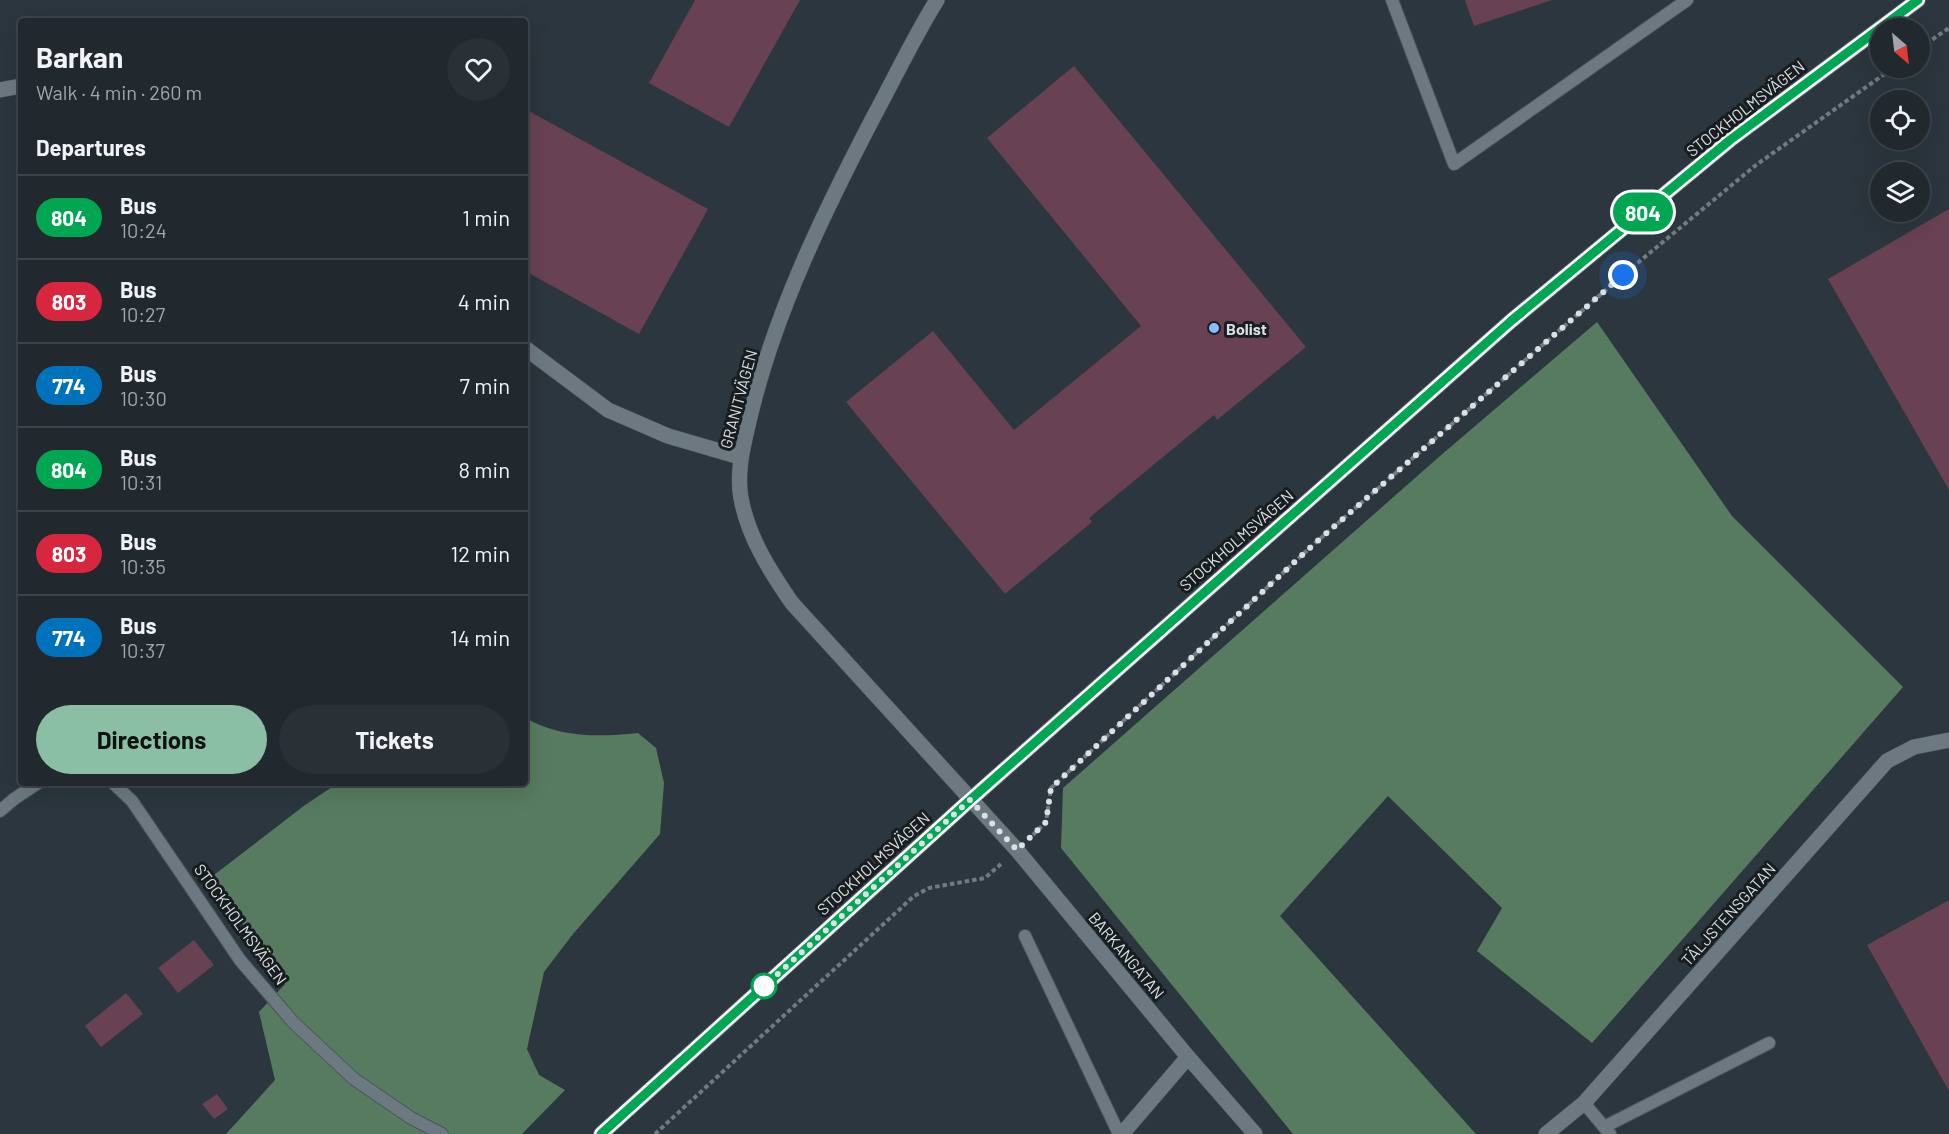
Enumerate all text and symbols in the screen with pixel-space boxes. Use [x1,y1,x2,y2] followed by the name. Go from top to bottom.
[1870,18,1930,78] north arrow
[1870,18,1930,222] map controls
[447,38,510,101] button: heart
[36,40,123,74] text: Barkan
[1682,56,1808,160] street label: STOCKHOLMSVÄGEN
[36,80,202,104] text: Walk · 4 min · 260 m
[1870,90,1930,150] button: locate
[36,134,146,160] text: Departures
[1870,162,1930,222] button: layers
[120,192,157,218] text: Bus
[1608,192,1678,232] line badge: 804
[1625,200,1661,225] text: 804
[462,204,510,230] text: 1 min
[51,205,87,230] text: 804
[120,218,167,242] text: 10:24
[1608,260,1638,290] your location
[120,276,157,302] text: Bus
[458,288,510,314] text: 4 min
[52,289,86,314] text: 803
[120,302,165,326] text: 10:27
[1226,319,1267,338] place label: Bolist
[1207,321,1221,335] marker: Bolist
[716,347,760,451] street label: GRANITVÄGEN
[120,360,157,386] text: Bus
[460,372,510,398] text: 7 min
[52,373,86,398] text: 774
[120,386,167,410] text: 10:30
[120,444,157,470] text: Bus
[458,456,510,482] text: 8 min
[51,457,87,482] text: 804
[120,470,162,494] text: 10:31
[1175,485,1297,595] street label: STOCKHOLMSVÄGEN
[120,528,157,554] text: Bus
[450,540,510,566] text: 12 min
[52,541,86,566] text: 803
[120,554,166,578] text: 10:35
[120,612,157,638] text: Bus
[450,624,510,650] text: 14 min
[52,625,86,650] text: 774
[120,638,165,662] text: 10:37
[36,705,267,774] button: Directions
[279,705,510,774] button: Tickets
[813,808,933,918] street label: STOCKHOLMSVÄGEN
[1677,859,1779,969] street label: TÄLJSTENSGATAN
[191,860,291,988] street label: STOCKHOLMSVÄGEN
[1085,908,1169,1002] street label: BARKANGATAN
[751,973,777,999] unlabelled marker

